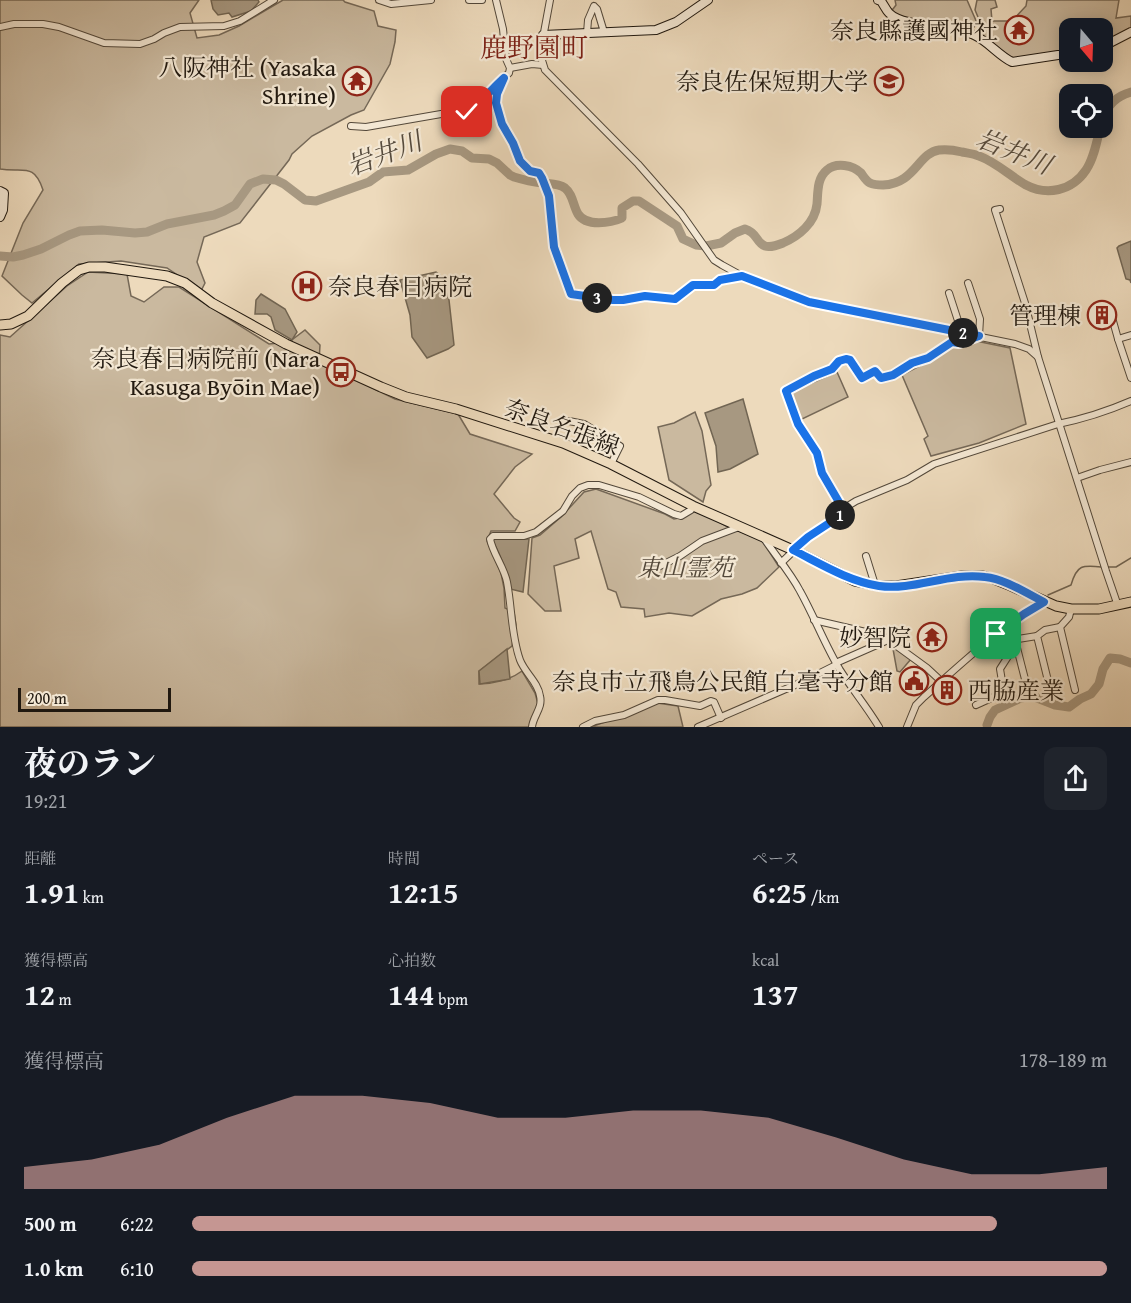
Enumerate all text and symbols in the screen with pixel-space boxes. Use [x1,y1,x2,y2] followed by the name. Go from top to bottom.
[830,13,998,48] place label: 奈良縣護國神社
[1003,14,1035,46] temple icon: 奈良縣護國神社
[1059,18,1113,72] north arrow
[1059,18,1113,138] map controls
[480,27,588,67] district label: 鹿野園町
[158,50,337,113] place label: 八阪神社 (Yasaka Shrine)
[676,64,868,99] place label: 奈良佐保短期大学
[341,65,373,97] temple icon: 八阪神社 (Yasaka Shrine)
[873,65,905,97] school or university icon: 奈良佐保短期大学
[1059,84,1113,138] button: locate
[441,86,492,137] pin
[450,95,483,128] icon: check
[971,118,1060,185] water label: 岩井川
[341,120,430,185] water label: 岩井川
[328,269,472,304] place label: 奈良春日病院
[291,270,323,302] hospital icon: 奈良春日病院
[582,283,612,313] pin: 3
[593,286,601,310] text: 3
[1009,298,1081,333] place label: 管理棟
[1086,299,1118,331] building icon: 管理棟
[948,318,978,348] pin: 2
[959,321,967,345] text: 2
[91,341,321,404] place label: 奈良春日病院前 (Nara Kasuga Byōin Mae)
[325,356,357,388] bus stop icon: 奈良春日病院前 (Nara Kasuga Byōin Mae)
[500,390,624,464] street label: 奈良名張線
[825,500,855,530] pin: 1
[836,503,844,527] text: 1
[637,550,737,585] park label: 東山霊苑
[970,608,1021,659] pin
[979,617,1012,650] icon: arrive
[839,620,911,655] place label: 妙智院
[916,621,948,653] temple icon: 妙智院
[552,664,893,699] place label: 奈良市立飛鳥公民館 白毫寺分館
[898,665,930,697] public building icon: 奈良市立飛鳥公民館 白毫寺分館
[968,673,1064,708] place label: 西脇産業
[931,674,963,706] building icon: 西脇産業
[18,685,171,712] scale bar
[27,686,67,710] text: 200 m
[24,739,156,787] text: 夜のラン
[1044,747,1107,810] button: share
[24,786,67,815] text: 19:21
[24,846,56,870] text: 距離
[388,846,420,870] text: 時間
[752,846,799,870] text: ペース
[24,870,79,914] text: 1.91
[388,870,459,914] text: 12:15
[752,870,807,914] text: 6:25
[79,885,104,909] text: km
[807,885,839,909] text: /km
[24,948,88,972] text: 獲得標高
[388,948,436,972] text: 心拍数
[752,948,779,972] text: kcal
[24,972,55,1016] text: 12
[388,972,435,1016] text: 144
[752,972,799,1016] text: 137
[55,987,72,1011] text: m
[435,987,468,1011] text: bpm
[1019,1045,1107,1074] text: 178–189 m
[24,1046,104,1075] text: 獲得標高
[24,1209,77,1238] text: 500 m
[120,1209,154,1238] text: 6:22
[24,1254,83,1283] text: 1.0 km
[120,1254,154,1283] text: 6:10

